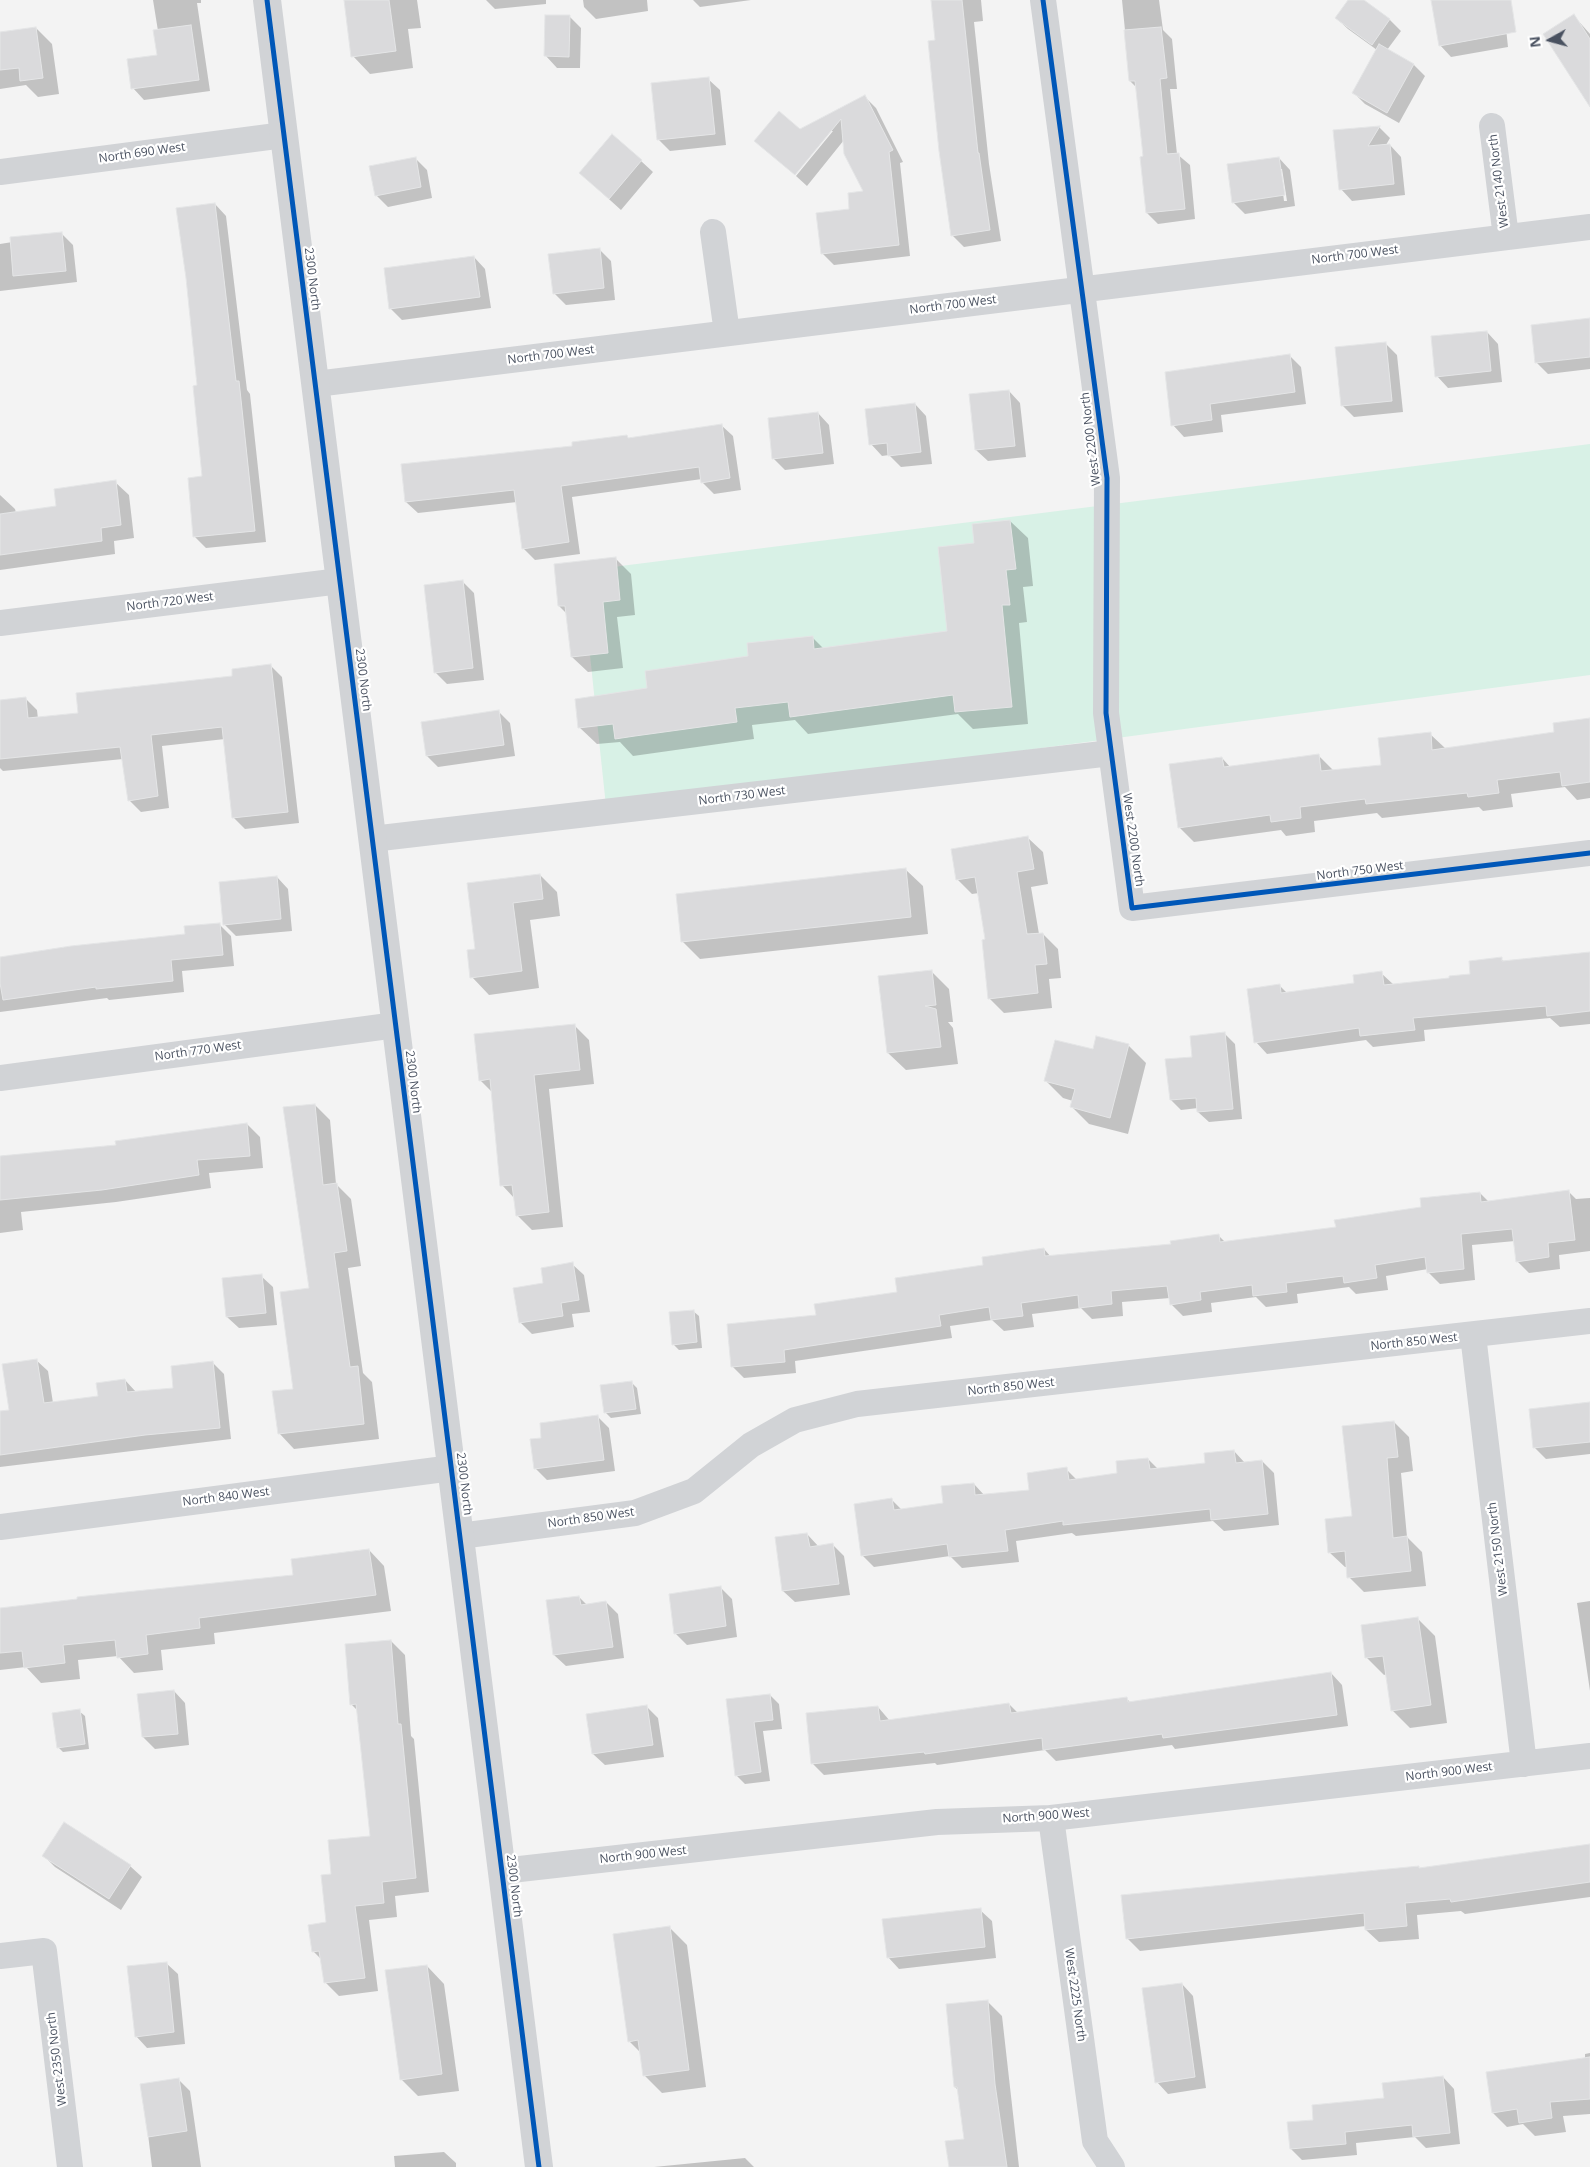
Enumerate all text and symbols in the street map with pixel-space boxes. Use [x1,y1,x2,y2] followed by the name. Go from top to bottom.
[1525,15,1575,65] north arrow
[1524,35,1545,49] text: N
[1486,133,1512,229] street label: West 2140 North
[98,140,186,166] street label: North 690 West
[1311,243,1399,267] street label: North 700 West
[301,247,323,311] street label: 2300 North
[909,293,997,317] street label: North 700 West
[507,343,595,367] street label: North 700 West
[1078,391,1104,487] street label: West 2200 North
[126,590,214,614] street label: North 720 West
[352,648,374,712] street label: 2300 North
[698,784,786,808] street label: North 730 West
[1119,792,1147,888] street label: West 2200 North
[1316,859,1404,883] street label: North 750 West
[154,1038,242,1064] street label: North 770 West
[402,1050,424,1114] street label: 2300 North
[1370,1330,1458,1354] street label: North 850 West
[967,1375,1055,1399] street label: North 850 West
[453,1452,475,1516] street label: 2300 North
[182,1485,270,1509] street label: North 840 West
[1485,1501,1511,1597] street label: West 2150 North
[547,1505,635,1531] street label: North 850 West
[1405,1760,1493,1784] street label: North 900 West
[1002,1806,1090,1826] street label: North 900 West
[599,1843,687,1867] street label: North 900 West
[503,1854,525,1918] street label: 2300 North
[1061,1947,1089,2043] street label: West 2225 North
[44,2011,70,2107] street label: West 2350 North

